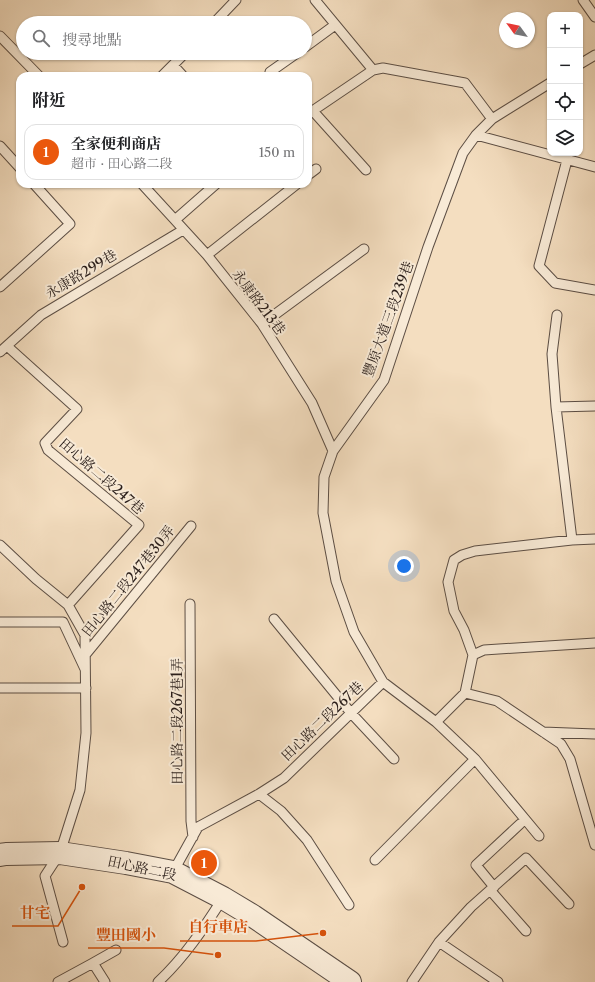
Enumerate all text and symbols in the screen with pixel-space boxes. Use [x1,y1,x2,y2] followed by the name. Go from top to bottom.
[499,12,535,48] north arrow
[547,12,583,156] map controls
[547,12,583,48] button: +
[16,16,312,60] search box
[30,27,52,49] icon: search
[62,30,122,49] text: 搜尋地點
[547,48,583,84] button: −
[547,84,583,120] button: locate
[32,90,66,110] text: 附近
[547,120,583,156] button: layers
[71,134,161,153] text: 全家便利商店
[43,144,49,160] text: 1
[259,144,295,160] text: 150 m
[71,155,173,171] text: 超市 · 田心路二段
[42,246,120,302] street label: 永康路299巷
[359,259,417,379] street label: 豐原大道三段239巷
[228,266,290,338] street label: 永康路213巷
[56,434,148,518] street label: 田心路二段247巷
[78,522,178,640] street label: 田心路二段247巷30弄
[394,556,414,576] your location
[168,658,186,784] street label: 田心路二段267巷1弄
[277,677,367,765] street label: 田心路二段267巷
[191,848,217,878] pin: 1
[106,852,178,884] street label: 田心路二段
[12,899,58,926] callout: 甘宅
[20,903,50,922] text: 甘宅
[180,914,256,941] callout: 自行車店
[188,917,248,936] text: 自行車店
[88,921,164,948] callout: 豐田國小
[96,925,156,944] text: 豐田國小

